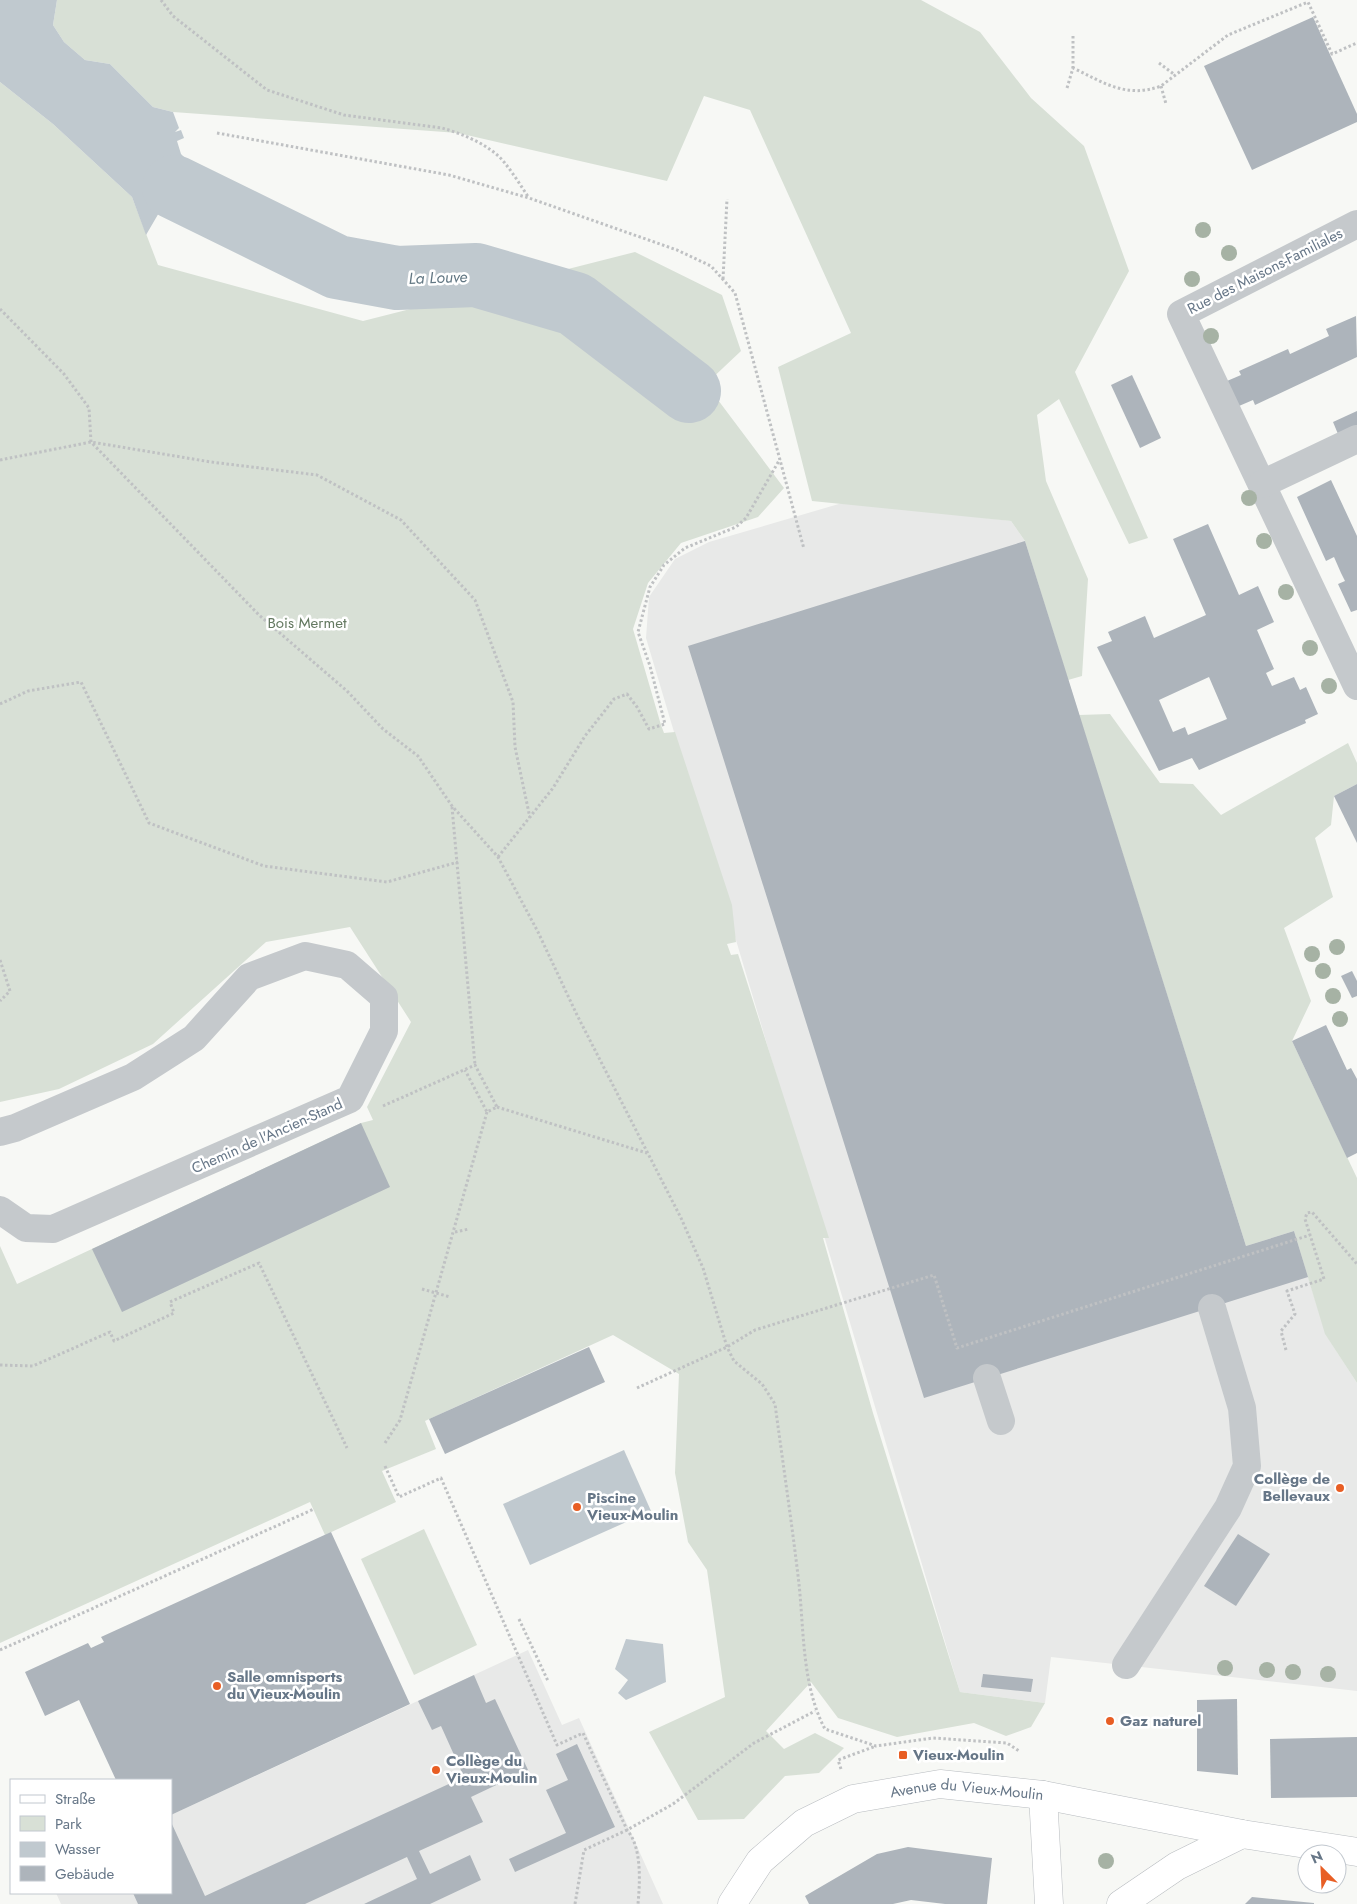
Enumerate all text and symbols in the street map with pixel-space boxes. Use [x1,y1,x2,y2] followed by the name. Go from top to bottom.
[1184,222,1346,320] street label: Rue des Maisons-Familiales
[408,265,468,290] water label: La Louve
[267,612,347,634] park label: Bois Mermet
[188,1093,346,1179] street label: Chemin de l'Ancien-Stand
[1254,1468,1330,1507] place label: Collège de Bellevaux
[1334,1482,1346,1494] marker: Collège de Bellevaux
[586,1487,678,1526] place label: Piscine Vieux-Moulin
[571,1501,583,1513] marker: Piscine Vieux-Moulin
[227,1666,342,1705] place label: Salle omnisports du Vieux-Moulin
[211,1680,223,1692] marker: Salle omnisports du Vieux-Moulin
[1120,1710,1201,1732] place label: Gaz naturel
[1104,1715,1116,1727] marker: Gaz naturel
[912,1744,1004,1766] place label: Vieux-Moulin
[897,1749,909,1761] marker: Vieux-Moulin
[445,1750,537,1789] place label: Collège du Vieux-Moulin
[430,1764,442,1776] marker: Collège du Vieux-Moulin
[888,1773,1045,1806] street label: Avenue du Vieux-Moulin
[10,1779,172,1894] legend
[55,1788,96,1810] text: Straße
[55,1813,82,1835] text: Park
[55,1838,101,1860] text: Wasser
[1297,1844,1347,1894] north arrow
[1308,1846,1326,1869] text: N
[55,1863,115,1885] text: Gebäude

